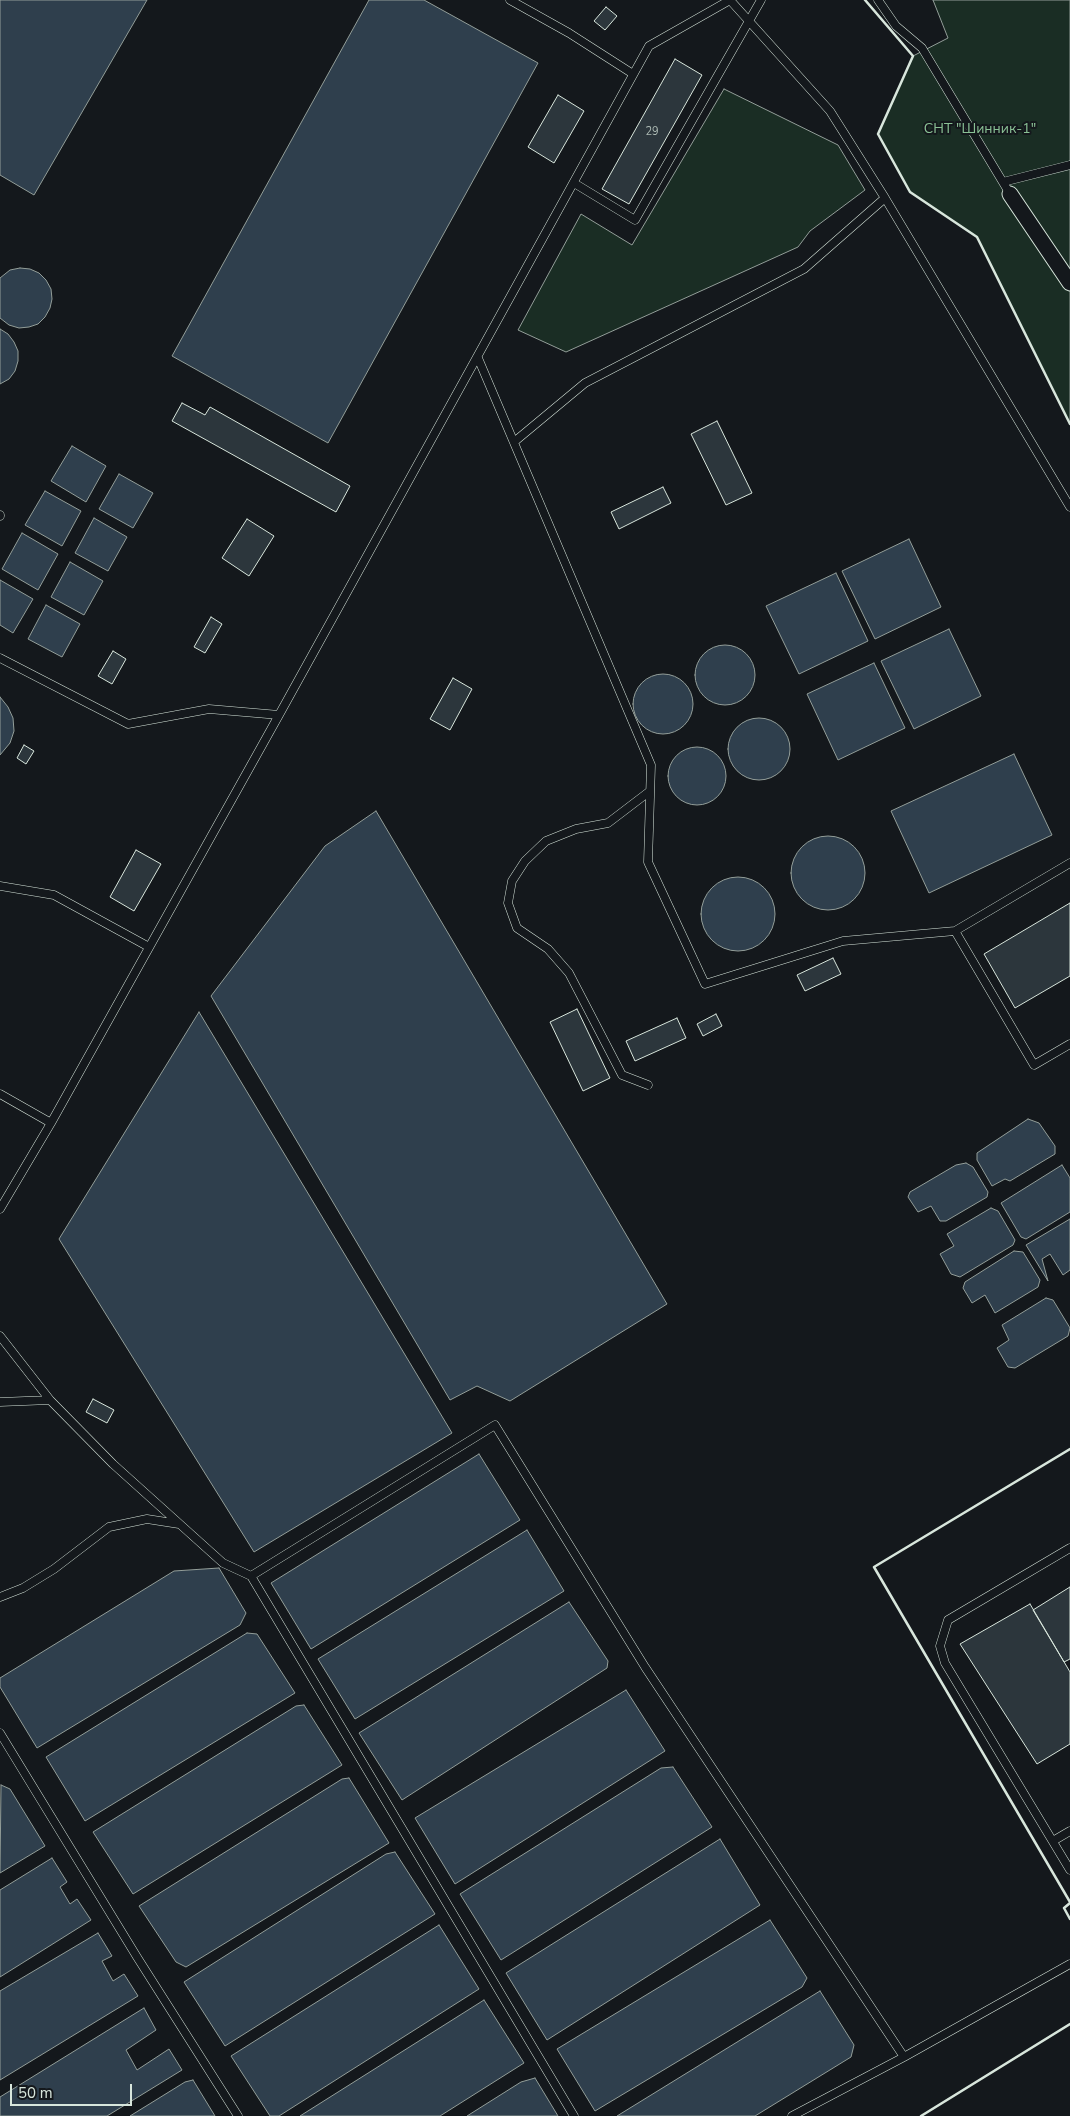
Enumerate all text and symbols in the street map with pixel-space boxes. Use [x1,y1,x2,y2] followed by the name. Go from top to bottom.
[924,122,1036,138] park label: СНТ "Шинник-1"
[645,125,659,139] house number: 29
[12,2074,135,2106] scale bar
[18,2083,53,2103] text: 50 m

